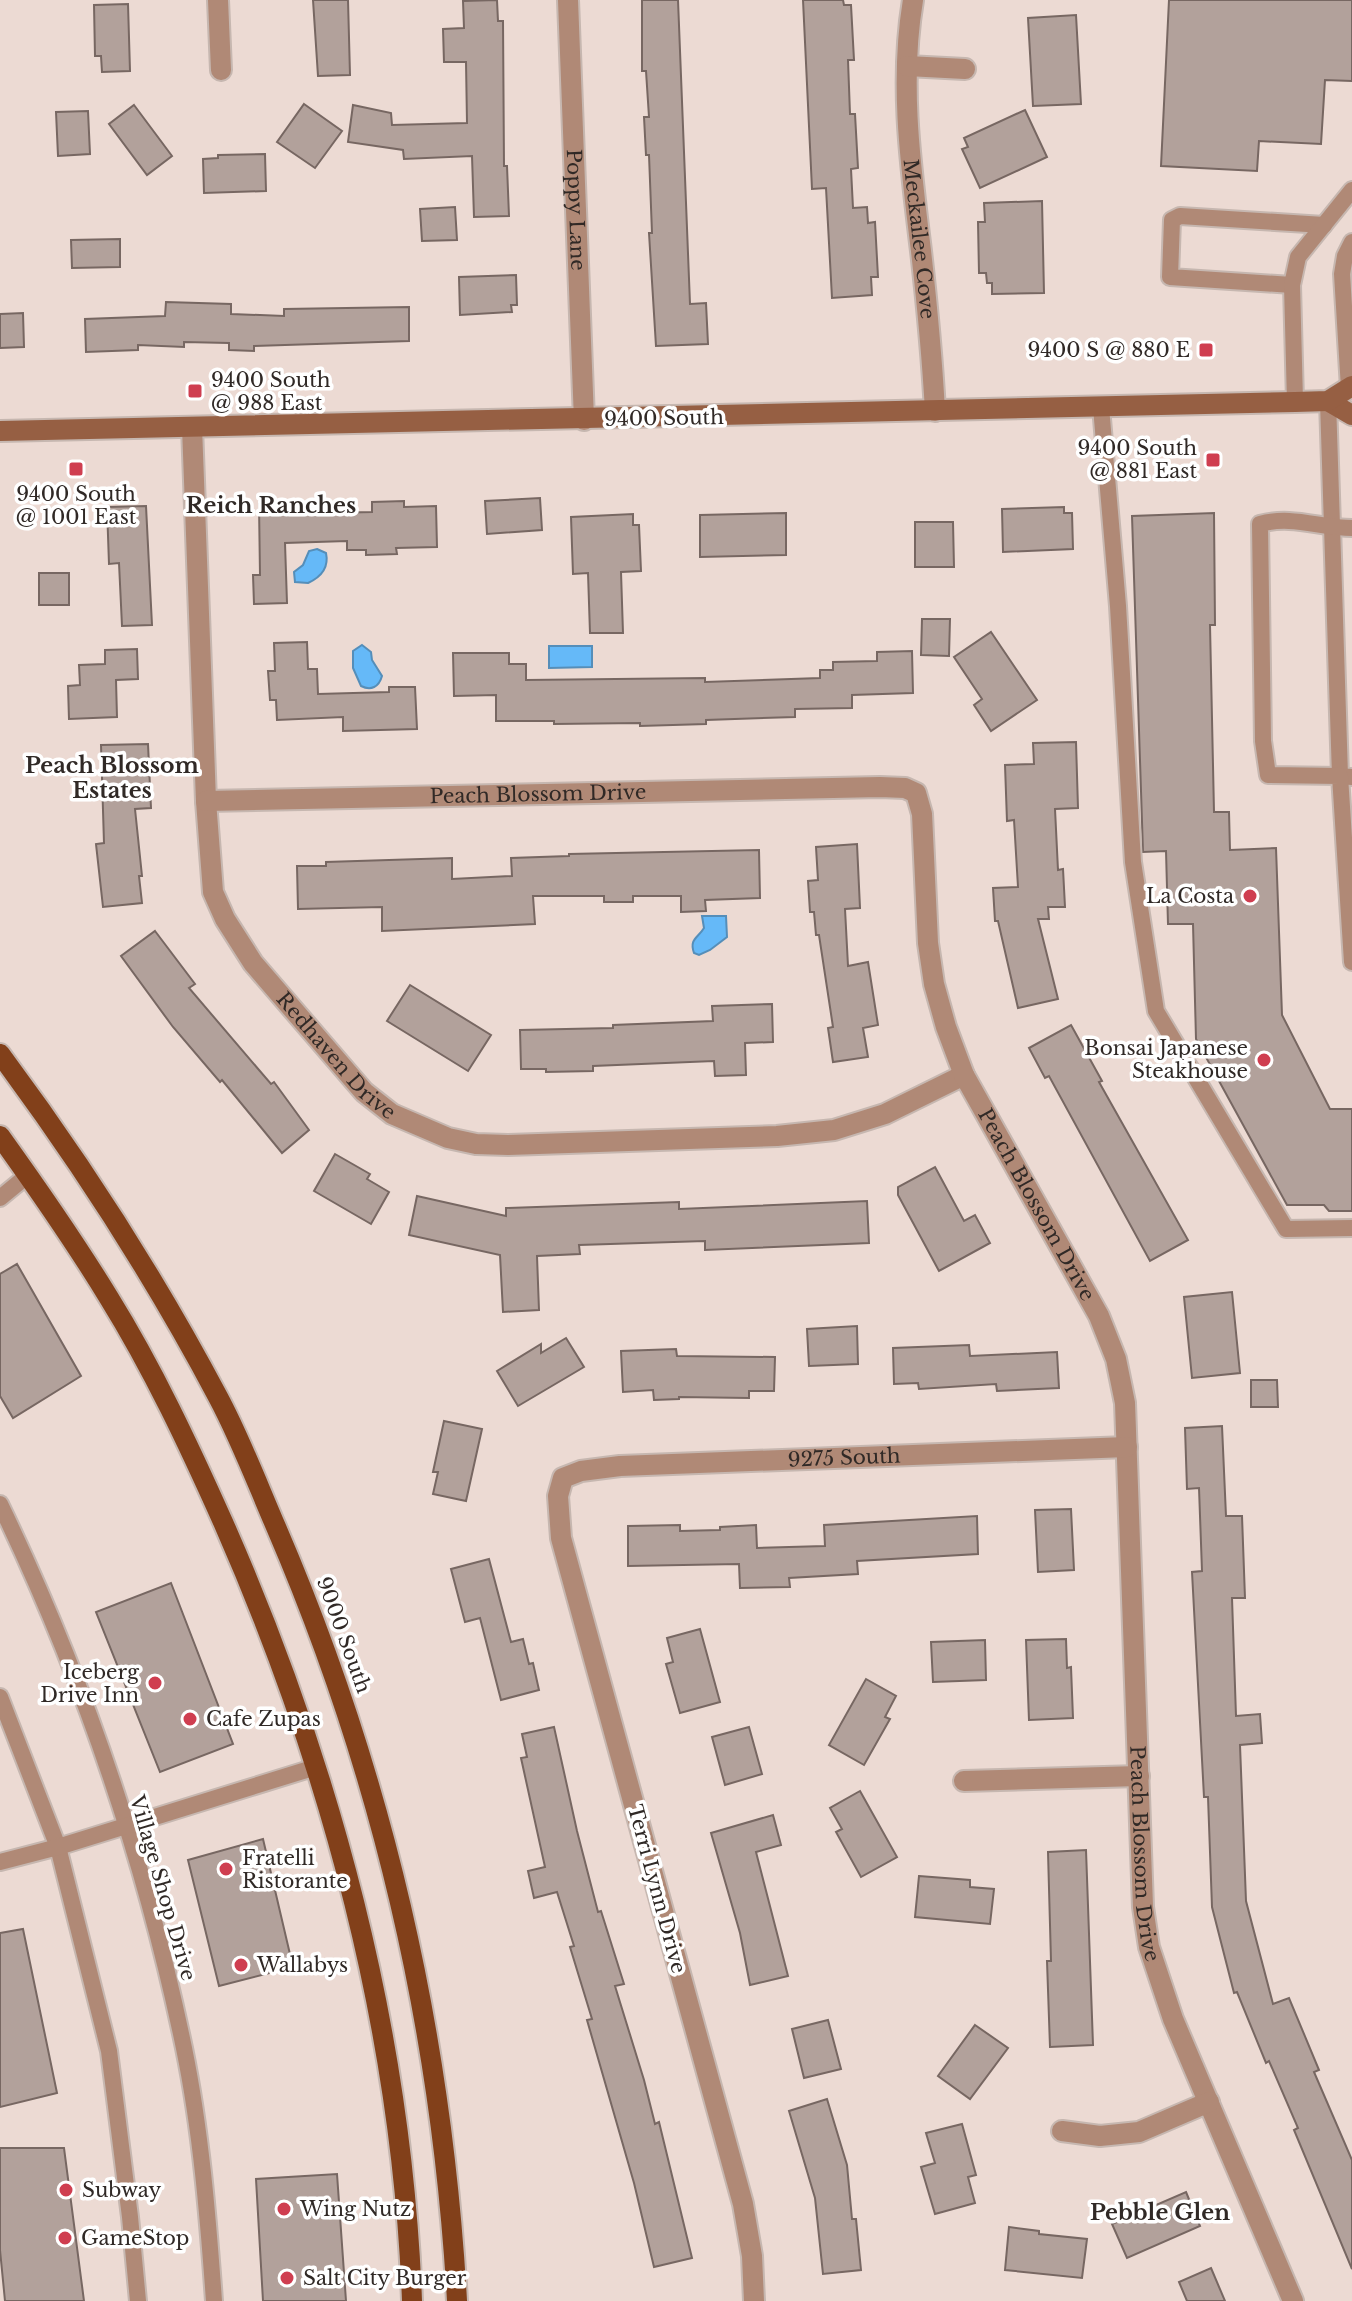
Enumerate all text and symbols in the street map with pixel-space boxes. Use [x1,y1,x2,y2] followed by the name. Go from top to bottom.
[562,148,590,271] street label: Poppy Lane
[899,158,940,320] street label: Meckailee Cove
[1027,338,1190,362] place label: 9400 S @ 880 E
[1197,341,1215,359] marker: 9400 S @ 880 E
[211,368,331,415] place label: 9400 South @ 988 East
[186,382,204,400] marker: 9400 South @ 988 East
[604,405,724,431] street label: 9400 South
[1077,436,1197,483] place label: 9400 South @ 881 East
[1204,451,1222,469] marker: 9400 South @ 881 East
[67,460,85,478] marker: 9400 South @ 1001 East
[16,482,137,529] place label: 9400 South @ 1001 East
[186,492,356,519] district label: Reich Ranches
[25,752,199,804] district label: Peach Blossom Estates
[429,780,646,808] street label: Peach Blossom Drive
[1146,884,1235,908] place label: La Costa
[1241,887,1259,905] marker: La Costa
[271,987,401,1124] street label: Redhaven Drive
[1084,1036,1248,1083] place label: Bonsai Japanese Steakhouse
[1255,1051,1273,1069] marker: Bonsai Japanese Steakhouse
[973,1104,1100,1305] street label: Peach Blossom Drive
[787,1443,901,1472] street label: 9275 South
[312,1574,376,1697] street label: 9000 South
[40,1660,140,1707] place label: Iceberg Drive Inn
[146,1674,164,1692] marker: Iceberg Drive Inn
[206,1707,321,1731] place label: Cafe Zupas
[181,1710,199,1728] marker: Cafe Zupas
[1125,1745,1165,1965] street label: Peach Blossom Drive
[125,1792,201,1983] street label: Village Shop Drive
[623,1802,691,1976] street label: Terri Lynn Drive
[242,1846,348,1893] place label: Fratelli Ristorante
[217,1860,235,1878] marker: Fratelli Ristorante
[256,1953,348,1977] place label: Wallabys
[232,1956,250,1974] marker: Wallabys
[82,2178,162,2202] place label: Subway
[57,2181,75,2199] marker: Subway
[299,2197,411,2221] place label: Wing Nutz
[1090,2199,1230,2226] district label: Pebble Glen
[275,2200,293,2218] marker: Wing Nutz
[81,2226,189,2250] place label: GameStop
[56,2229,74,2247] marker: GameStop
[303,2266,467,2290] place label: Salt City Burger
[278,2269,296,2287] marker: Salt City Burger

